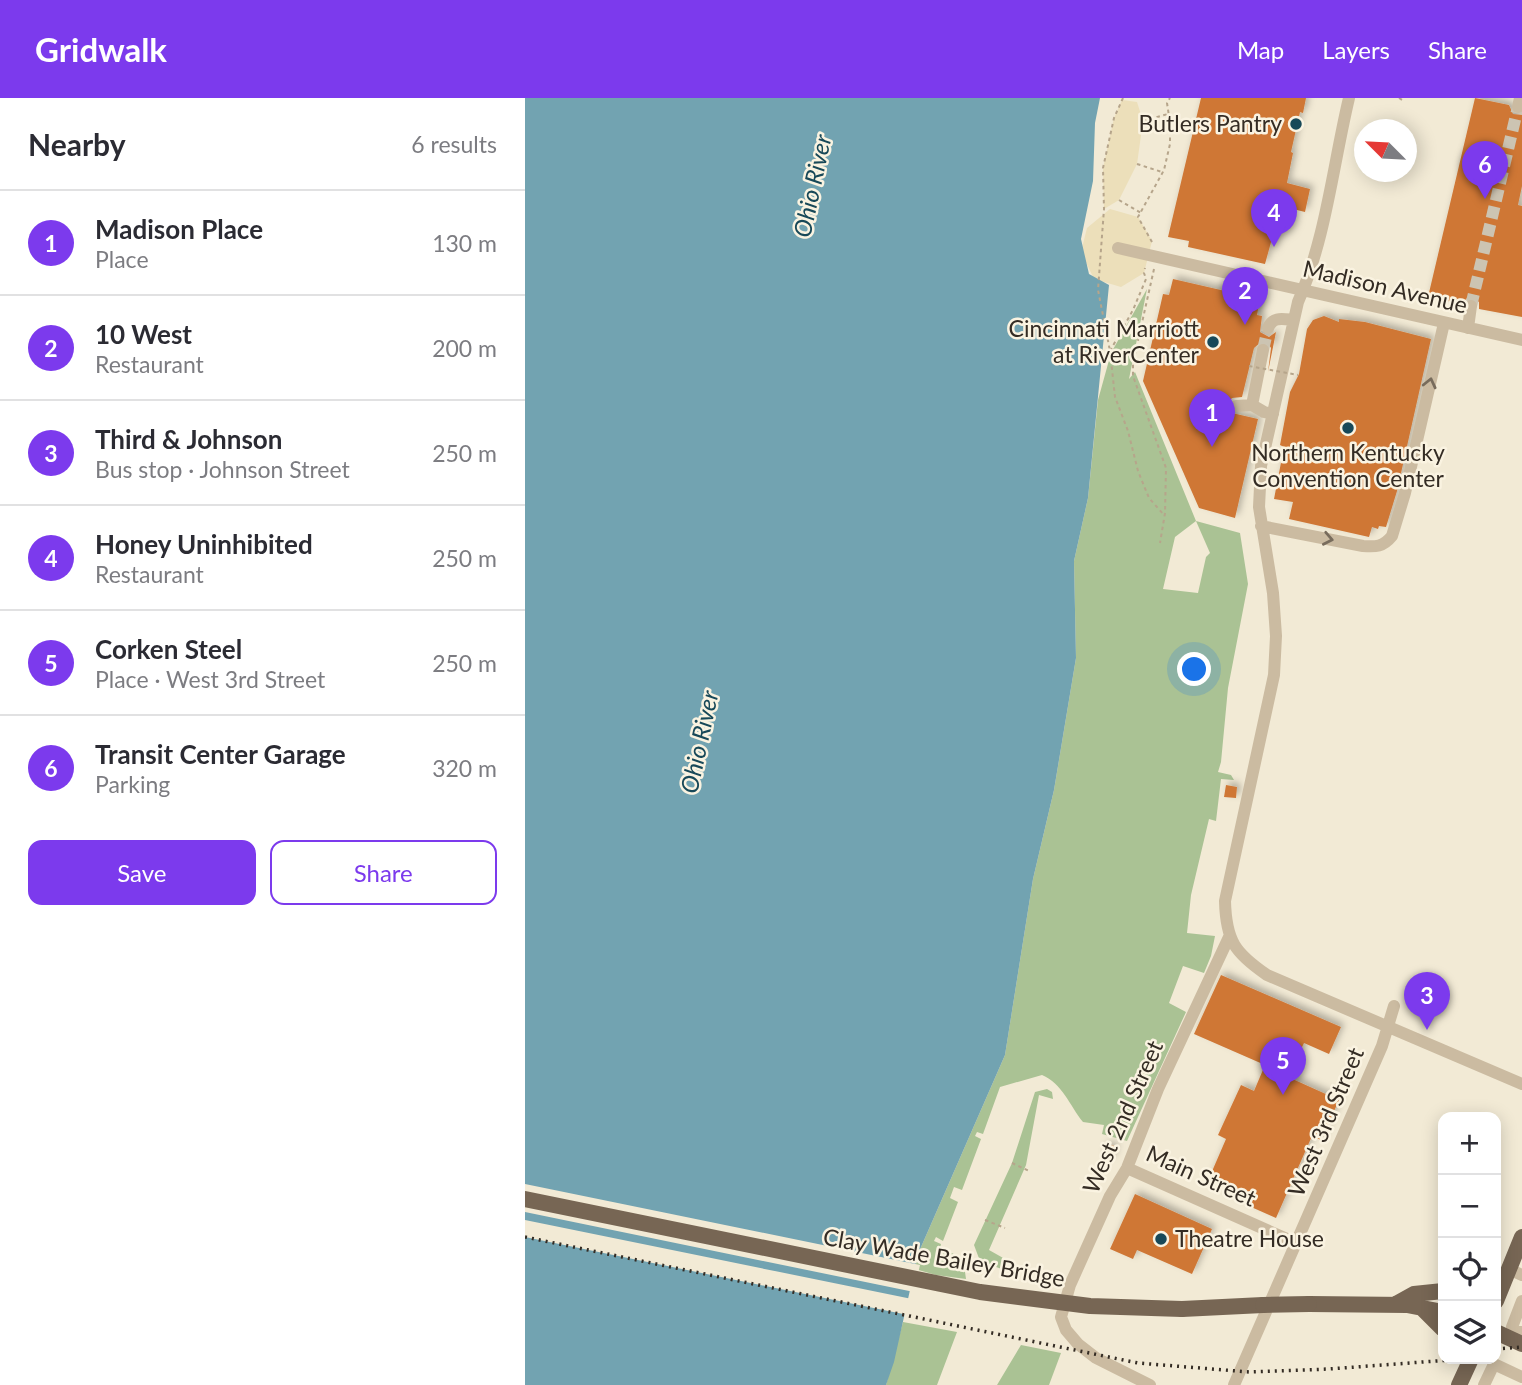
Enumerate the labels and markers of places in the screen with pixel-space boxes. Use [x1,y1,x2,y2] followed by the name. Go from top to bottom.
[1139,109,1282,137] place label: Butlers Pantry
[1288,116,1304,132] marker: Butlers Pantry
[1462,141,1508,199] pin: 6
[1251,189,1297,247] pin: 4
[1222,267,1268,325] pin: 2
[1009,314,1200,368] place label: Cincinnati Marriott at RiverCenter
[1205,334,1221,350] marker: Cincinnati Marriott at RiverCenter
[1189,389,1235,447] pin: 1
[1340,420,1356,436] marker: Northern Kentucky Convention Center
[1251,438,1445,492] place label: Northern Kentucky Convention Center
[1404,972,1450,1030] pin: 3
[1260,1037,1306,1095] pin: 5
[1175,1224,1324,1252] place label: Theatre House
[1153,1231,1169,1247] marker: Theatre House

